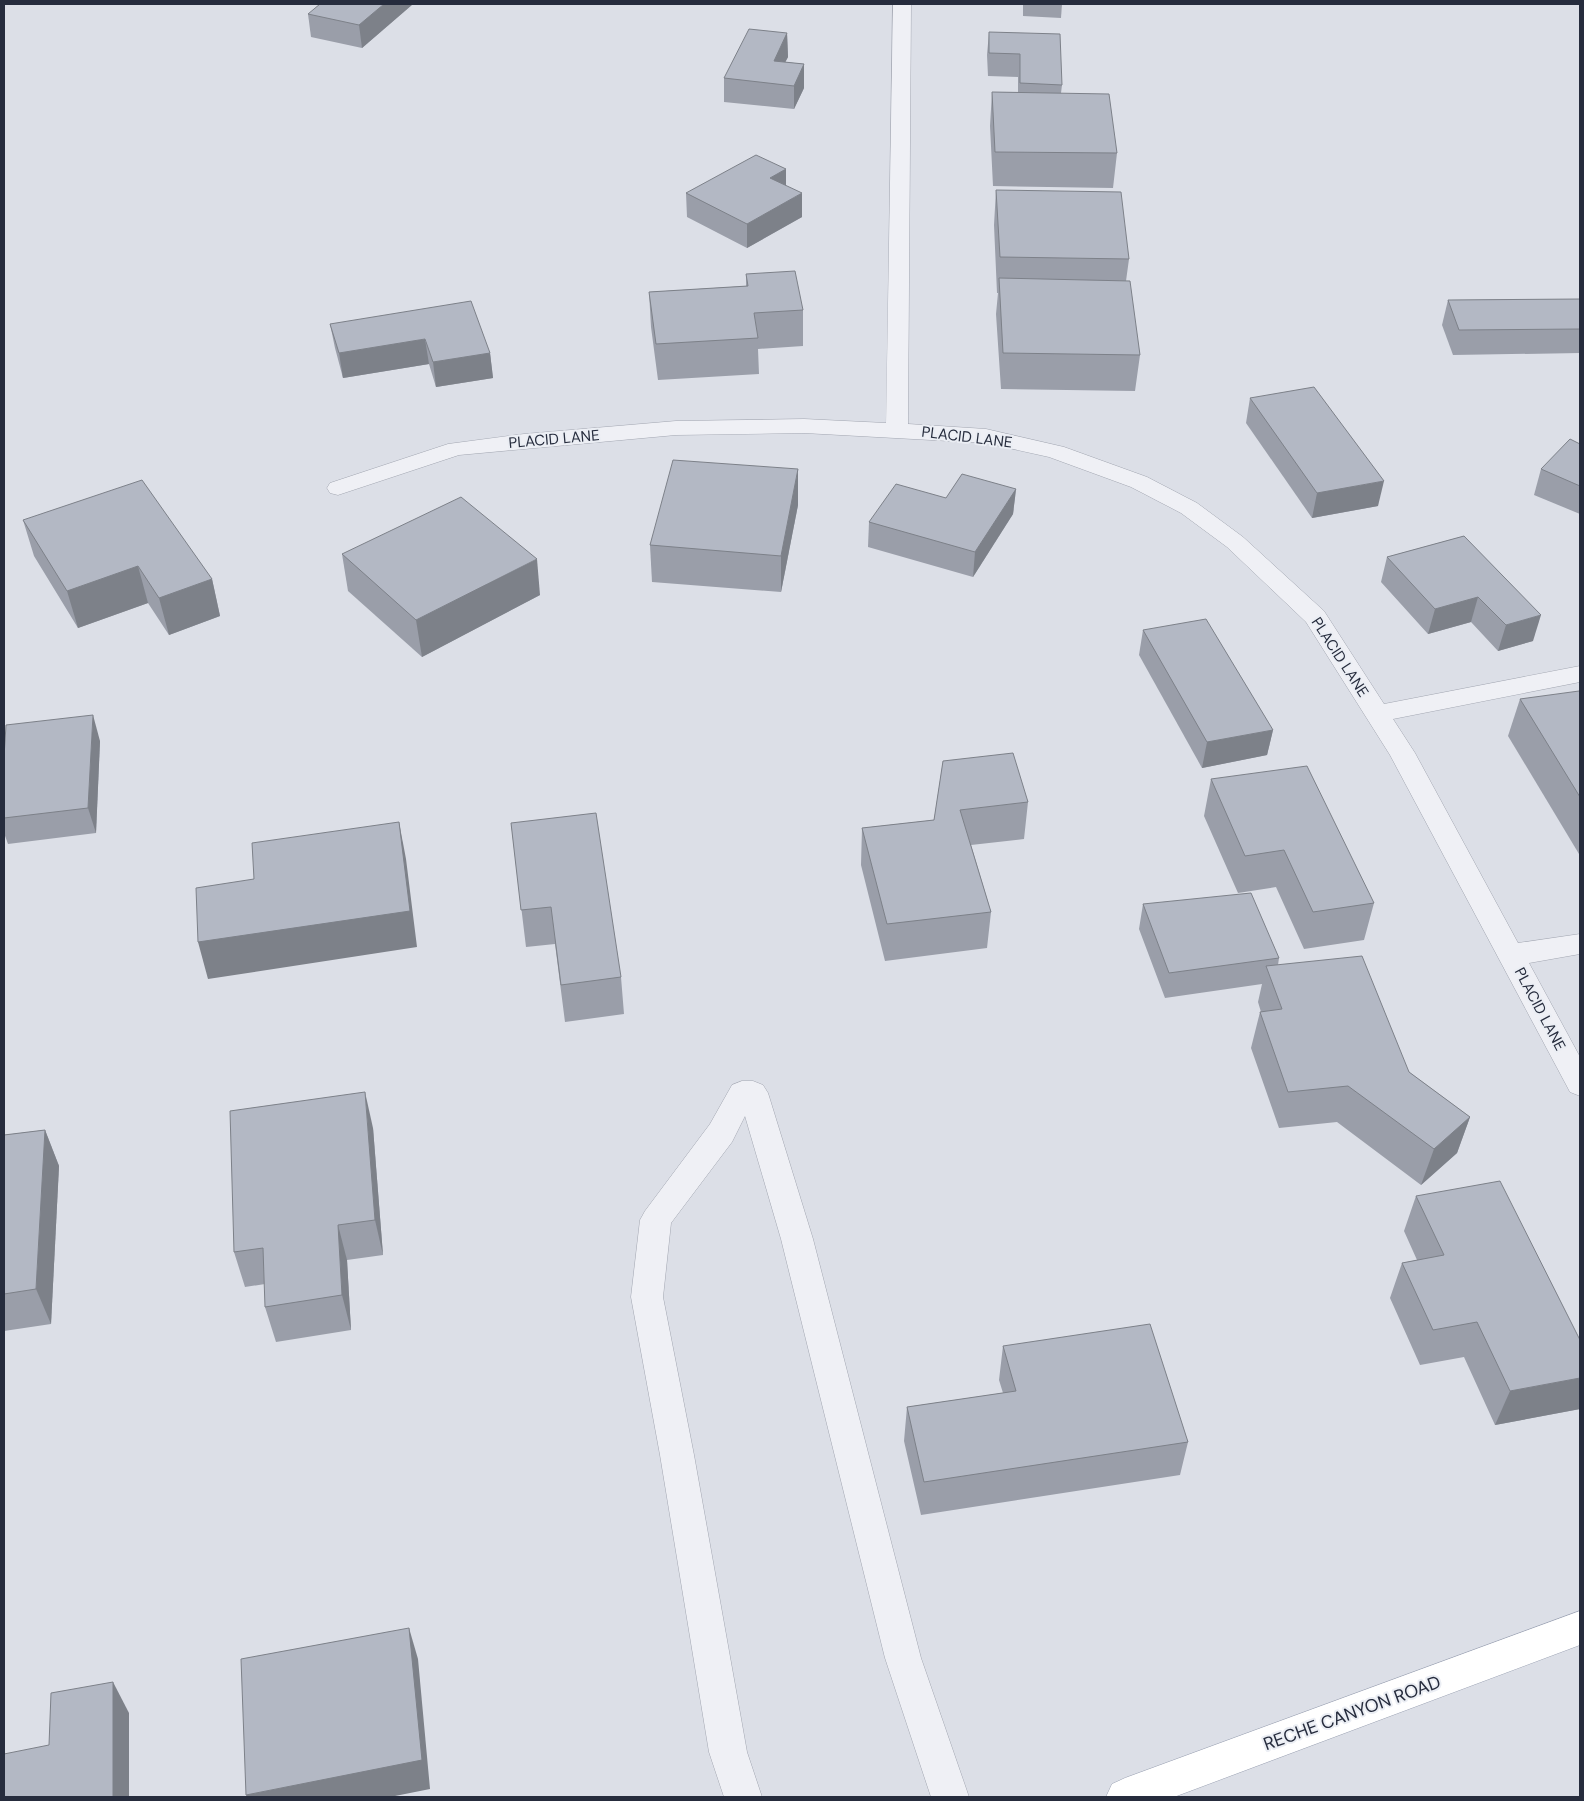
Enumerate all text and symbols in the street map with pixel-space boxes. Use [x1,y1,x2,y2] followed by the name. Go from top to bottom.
[920,422,1014,452] street label: PLACID LANE
[508,425,600,453] street label: PLACID LANE
[1307,613,1373,701] street label: PLACID LANE
[1510,964,1570,1054] street label: PLACID LANE
[1260,1670,1444,1756] street label: RECHE CANYON ROAD

